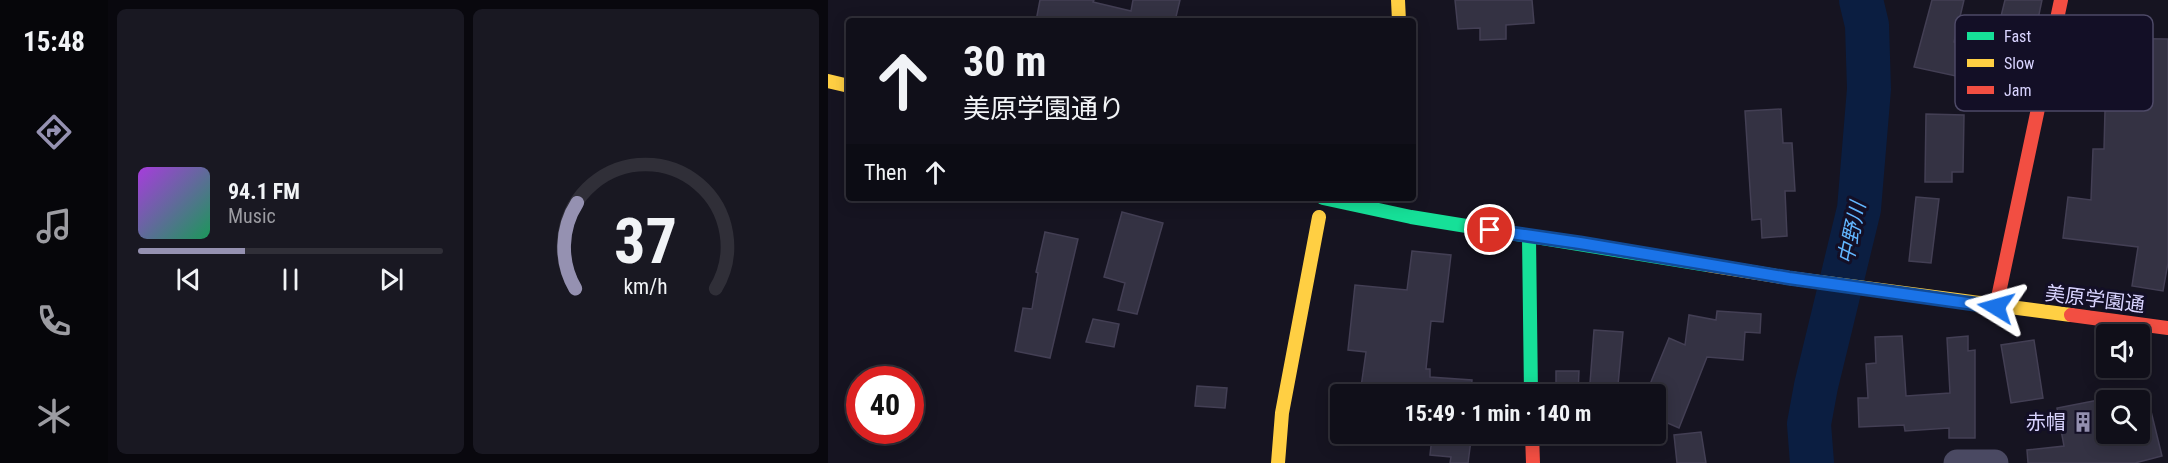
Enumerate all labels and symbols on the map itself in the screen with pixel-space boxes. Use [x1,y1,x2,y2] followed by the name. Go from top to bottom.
[1955,15,2153,111] legend
[2004,27,2031,46] text: Fast
[2004,54,2034,73] text: Slow
[2004,81,2031,100] text: Jam
[1834,198,1871,266] water label: 中野川
[1464,204,1515,255] pin
[1964,275,2028,339] position arrow
[2044,281,2146,317] street label: 美原学園通
[846,366,924,444] speed limit sign: 40
[2026,410,2066,434] place label: 赤帽
[2071,410,2095,434] building icon: 赤帽

